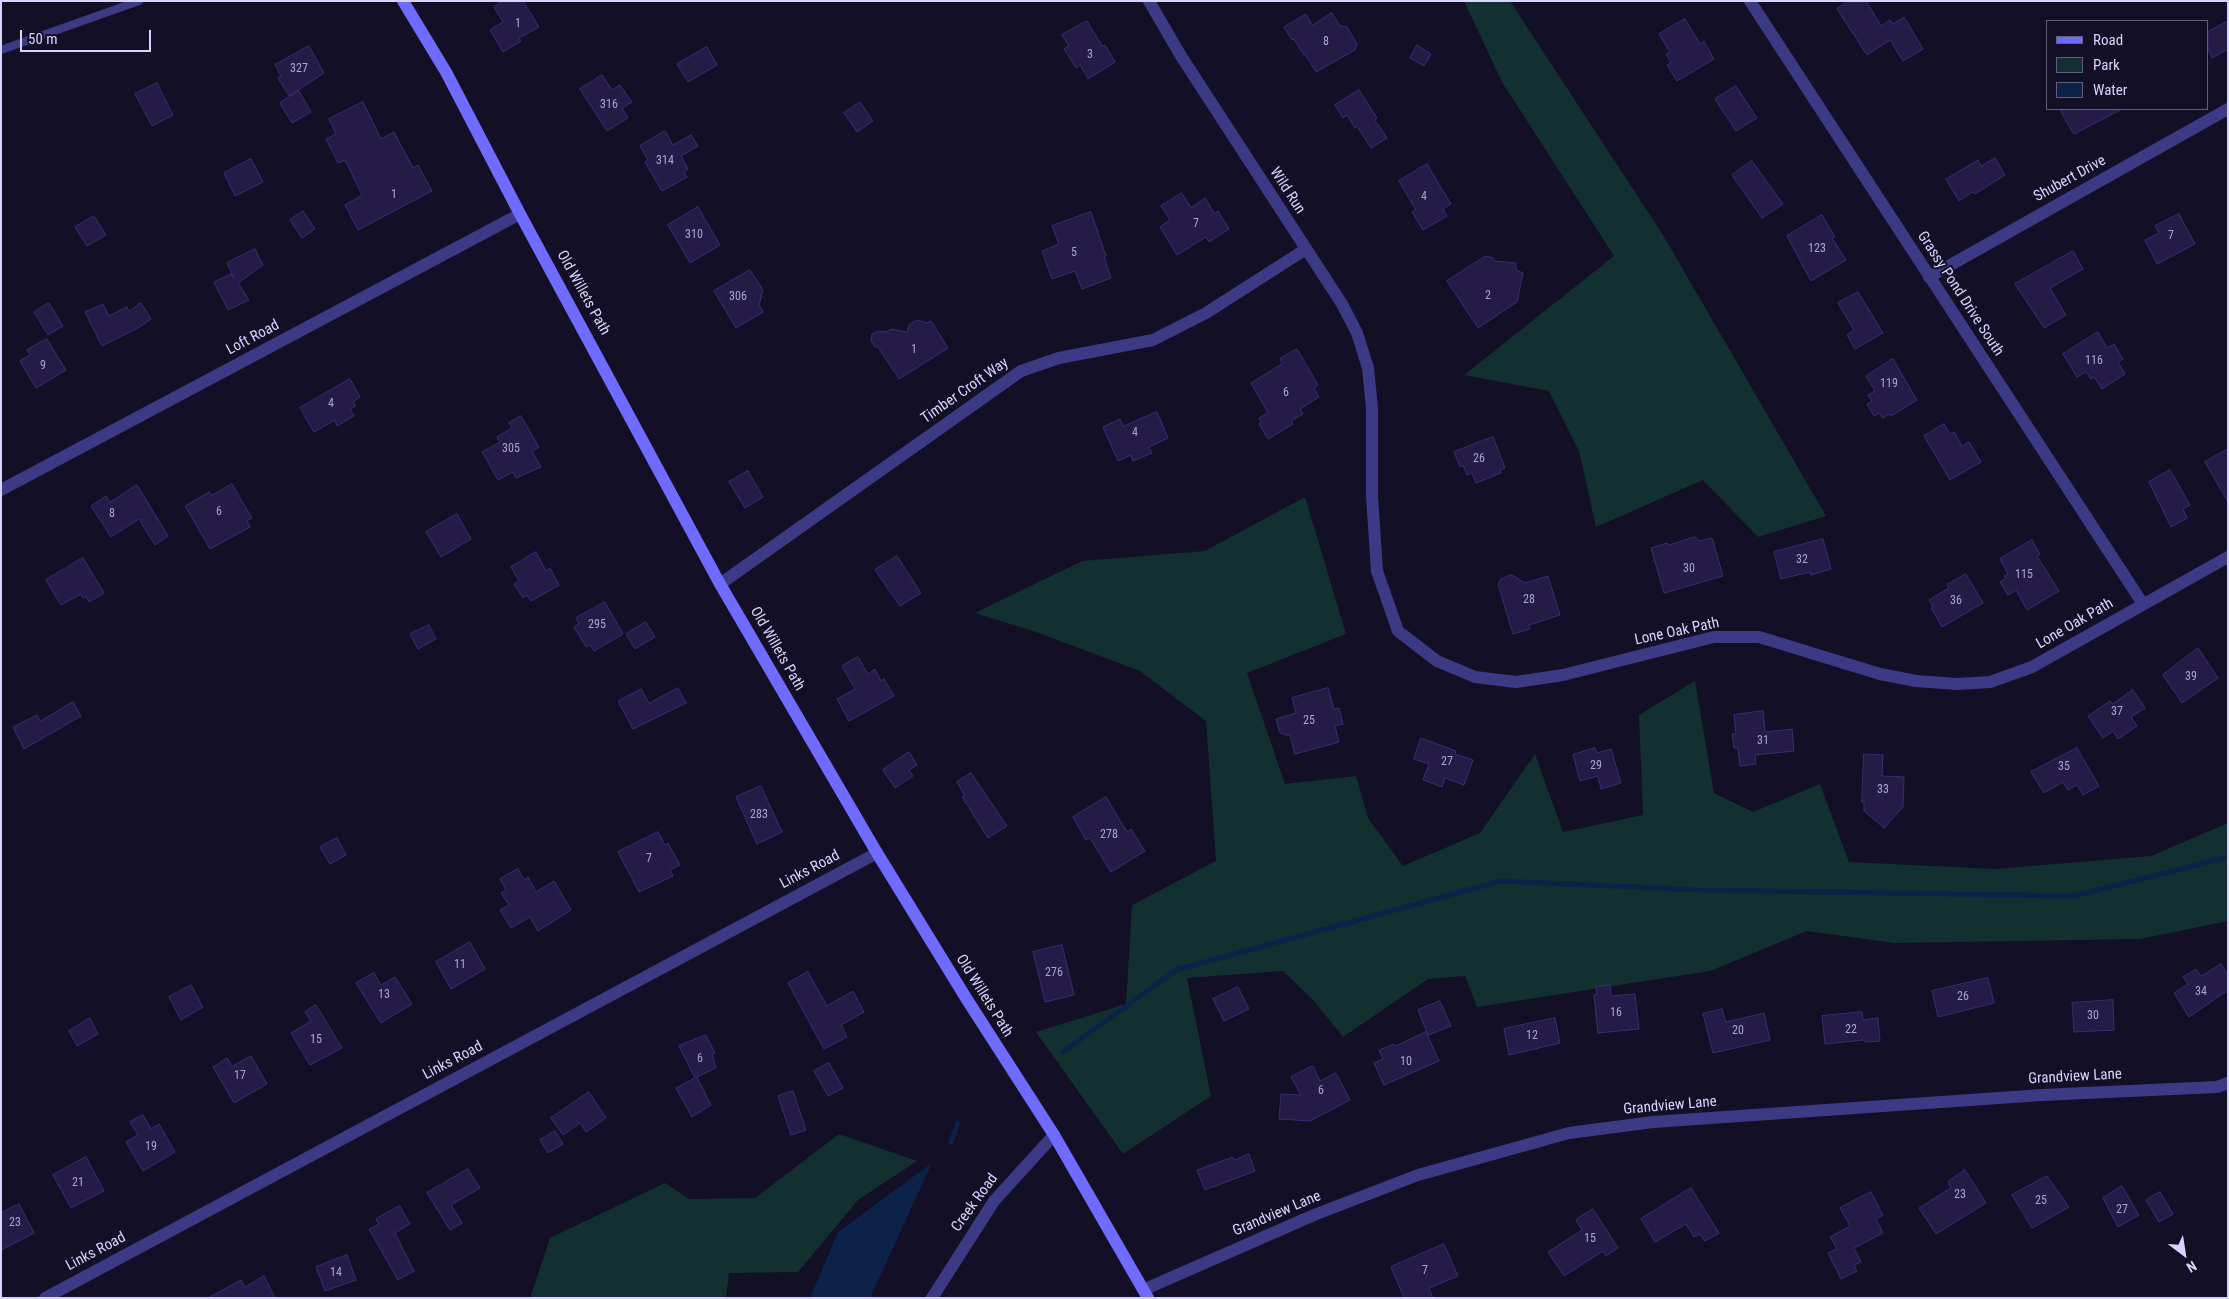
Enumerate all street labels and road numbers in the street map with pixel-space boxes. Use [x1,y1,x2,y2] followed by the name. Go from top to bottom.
[2031,152,2109,206] street label: Shubert Drive
[1265,164,1309,218] street label: Wild Run
[1913,228,2007,360] street label: Grassy Pond Drive South
[552,248,614,338] street label: Old Willets Path
[223,317,283,359] street label: Loft Road
[918,354,1012,428] street label: Timber Croft Way
[2033,595,2117,653] street label: Lone Oak Path
[746,604,808,694] street label: Old Willets Path
[1633,614,1721,650] street label: Lone Oak Path
[777,847,843,893] street label: Links Road
[951,951,1017,1041] street label: Old Willets Path
[420,1038,486,1084] street label: Links Road
[2028,1066,2122,1088] street label: Grandview Lane
[1623,1093,1717,1119] street label: Grandview Lane
[948,1170,1002,1236] street label: Creek Road
[1230,1187,1324,1241] street label: Grandview Lane
[63,1229,129,1275] street label: Links Road

